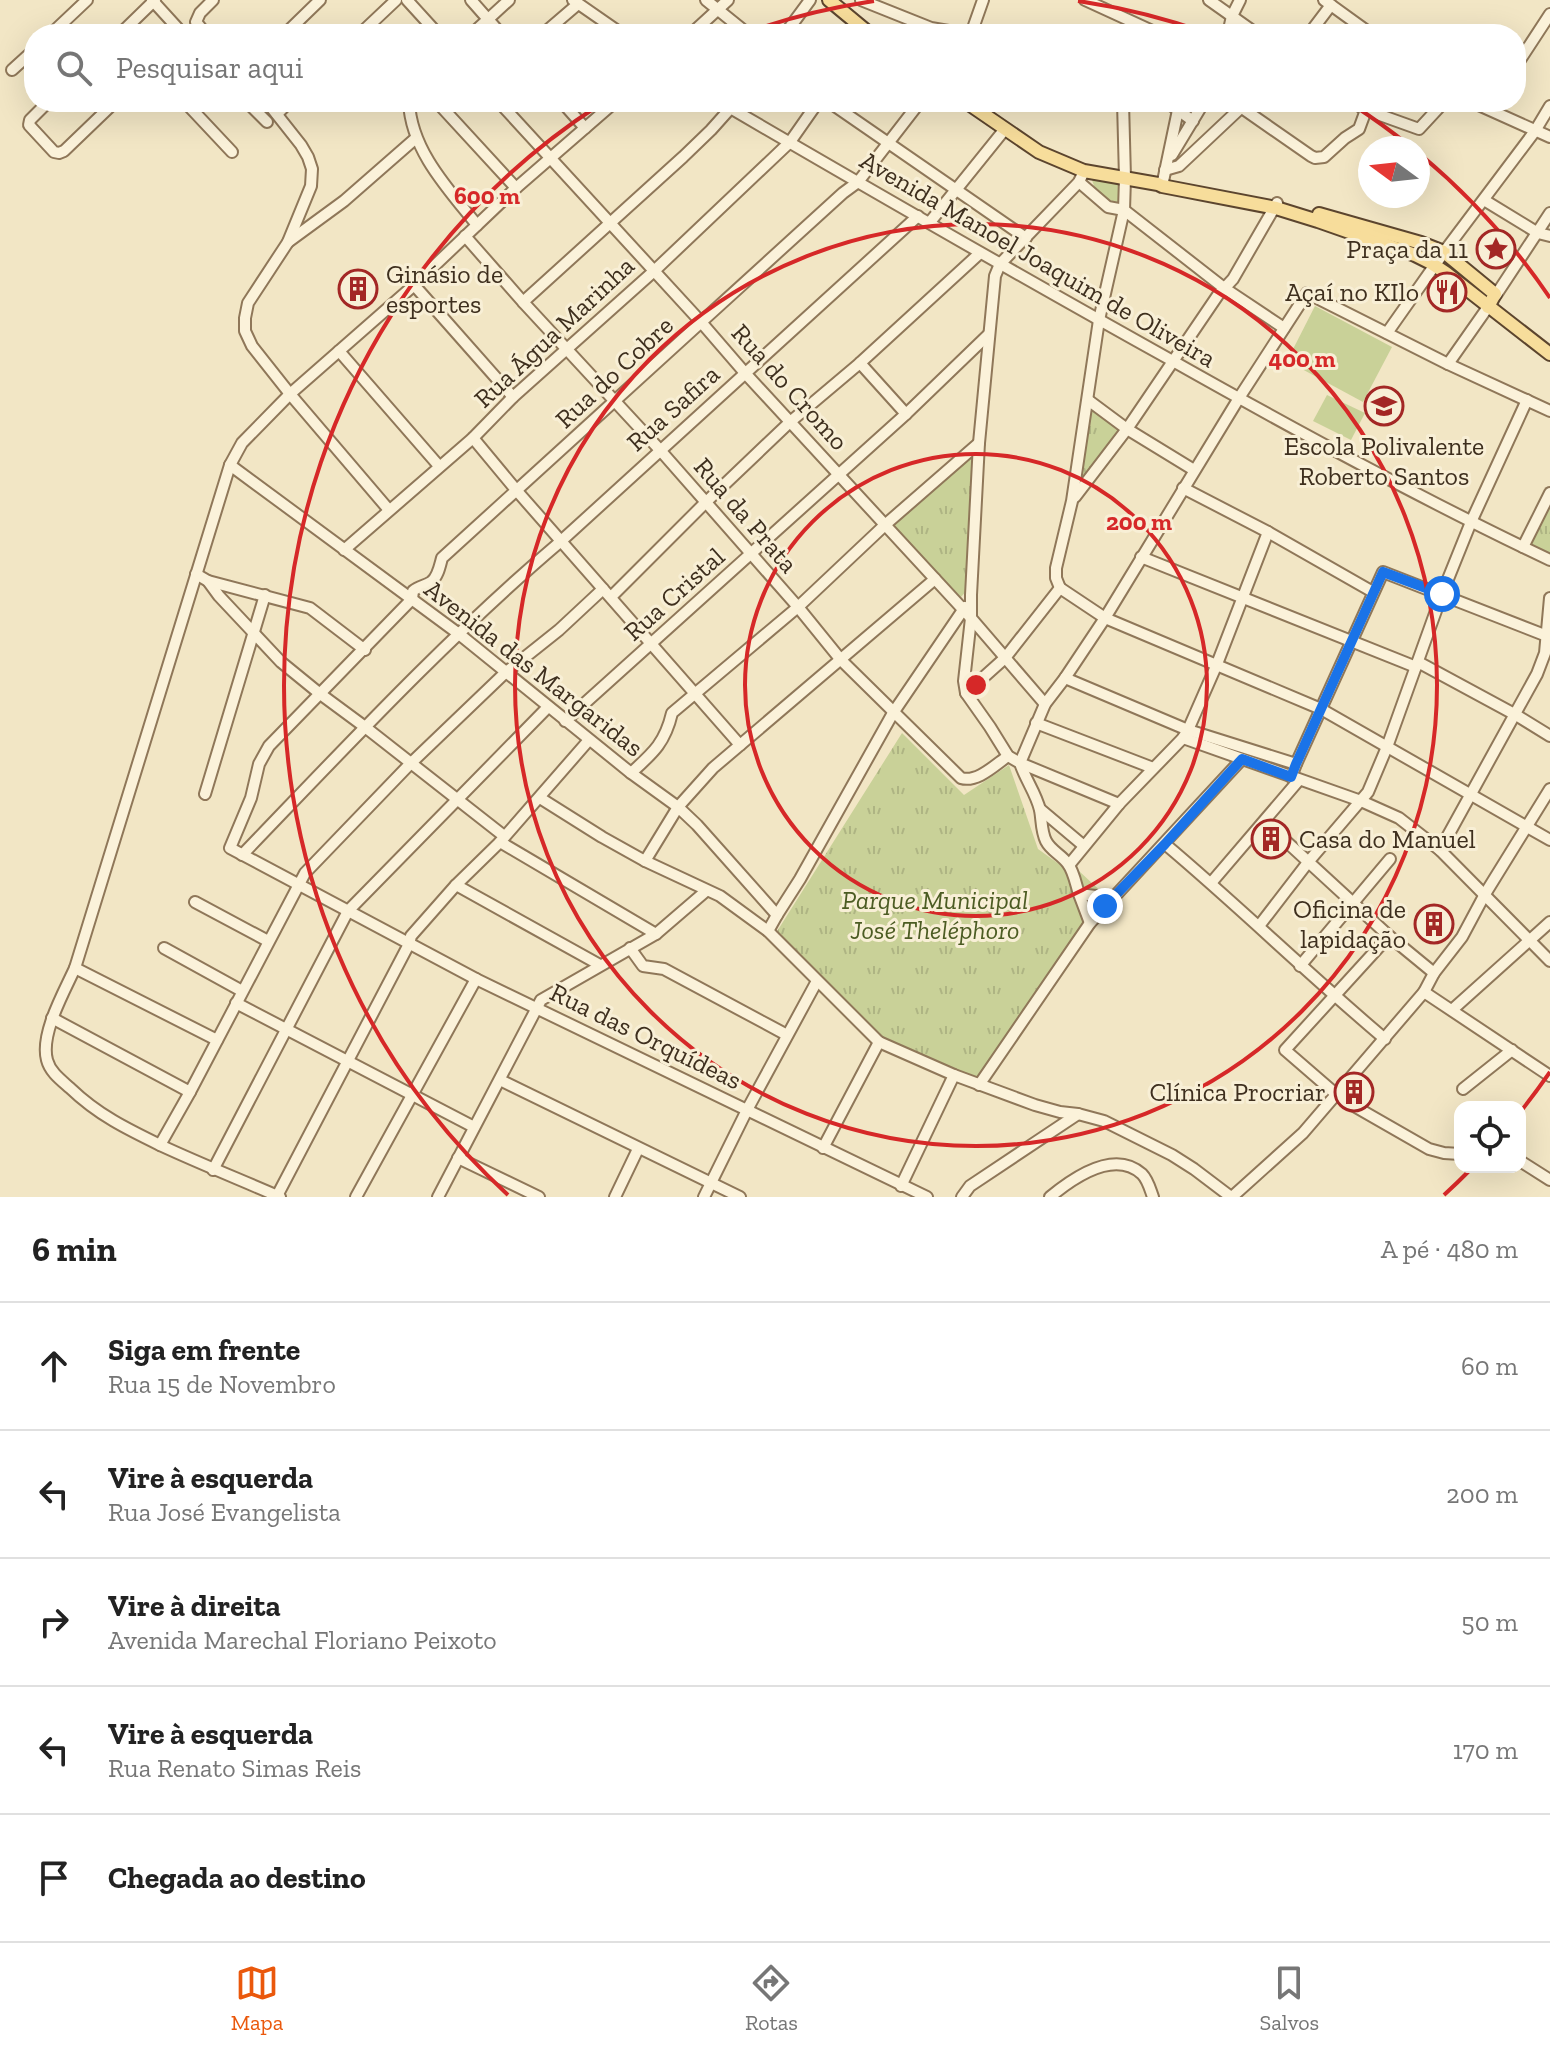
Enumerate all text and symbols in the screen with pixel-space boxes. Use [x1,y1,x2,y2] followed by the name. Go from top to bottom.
[24,24,1526,112] search box
[52,46,96,90] icon: search
[116,50,303,86] text: Pesquisar aqui
[1358,136,1430,208] north arrow
[854,144,1222,374] street label: Avenida Manoel Joaquim de Oliveira
[454,181,520,210] text: 600 m
[1475,228,1517,270] place icon: Praça da 11
[1346,233,1468,265] place label: Praça da 11
[467,249,641,414] street label: Rua Água Marinha
[386,258,503,320] place label: Ginásio de esportes
[337,268,379,310] building icon: Ginásio de esportes
[1426,271,1468,313] restaurant icon: Açaí no KIlo
[1285,276,1419,308] place label: Açaí no KIlo
[548,309,680,435] street label: Rua do Cobre
[725,317,855,457] street label: Rua do Cromo
[1269,344,1335,373] text: 400 m
[620,358,726,458] street label: Rua Safira
[1363,385,1405,427] school or university icon: Escola Polivalente Roberto Santos
[1284,430,1484,492] place label: Escola Polivalente Roberto Santos
[687,451,805,580] street label: Rua da Prata
[1106,507,1172,536] text: 200 m
[617,540,731,648] street label: Rua Cristal
[418,573,650,763] street label: Avenida das Margaridas
[1424,576,1460,612] route start
[962,671,990,699] centre of rings
[1250,818,1292,860] building icon: Casa do Manuel
[1299,823,1476,855] place label: Casa do Manuel
[842,884,1028,946] park label: Parque Municipal José Theléphoro
[1087,888,1123,924] route end
[1293,893,1406,955] place label: Oficina de lapidação
[1413,903,1455,945] building icon: Oficina de lapidação
[545,976,747,1096] street label: Rua das Orquídeas
[1333,1071,1375,1113] building icon: Clínica Procriar
[1149,1076,1326,1108] place label: Clínica Procriar
[1454,1101,1526,1173] map controls
[1454,1101,1526,1173] button: locate
[32,1229,117,1270] text: 6 min
[1381,1233,1518,1265] text: A pé · 480 m
[108,1332,300,1368] text: Siga em frente
[32,1344,76,1388] icon: ahead
[1461,1350,1518,1382] text: 60 m
[108,1368,336,1400] text: Rua 15 de Novembro
[108,1460,313,1496] text: Vire à esquerda
[32,1472,76,1516] icon: left
[1446,1478,1518,1510] text: 200 m
[108,1496,341,1528] text: Rua José Evangelista
[108,1588,281,1624] text: Vire à direita
[32,1600,76,1644] icon: right
[1461,1606,1518,1638] text: 50 m
[108,1624,497,1656] text: Avenida Marechal Floriano Peixoto
[108,1716,313,1752] text: Vire à esquerda
[32,1728,76,1772] icon: left
[1453,1734,1518,1766] text: 170 m
[108,1752,361,1784] text: Rua Renato Simas Reis
[32,1856,76,1900] icon: arrive
[108,1860,366,1896] text: Chegada ao destino
[231,1961,283,2036] tab: Mapa
[745,1961,798,2036] tab: Rotas
[1260,1961,1319,2036] tab: Salvos

